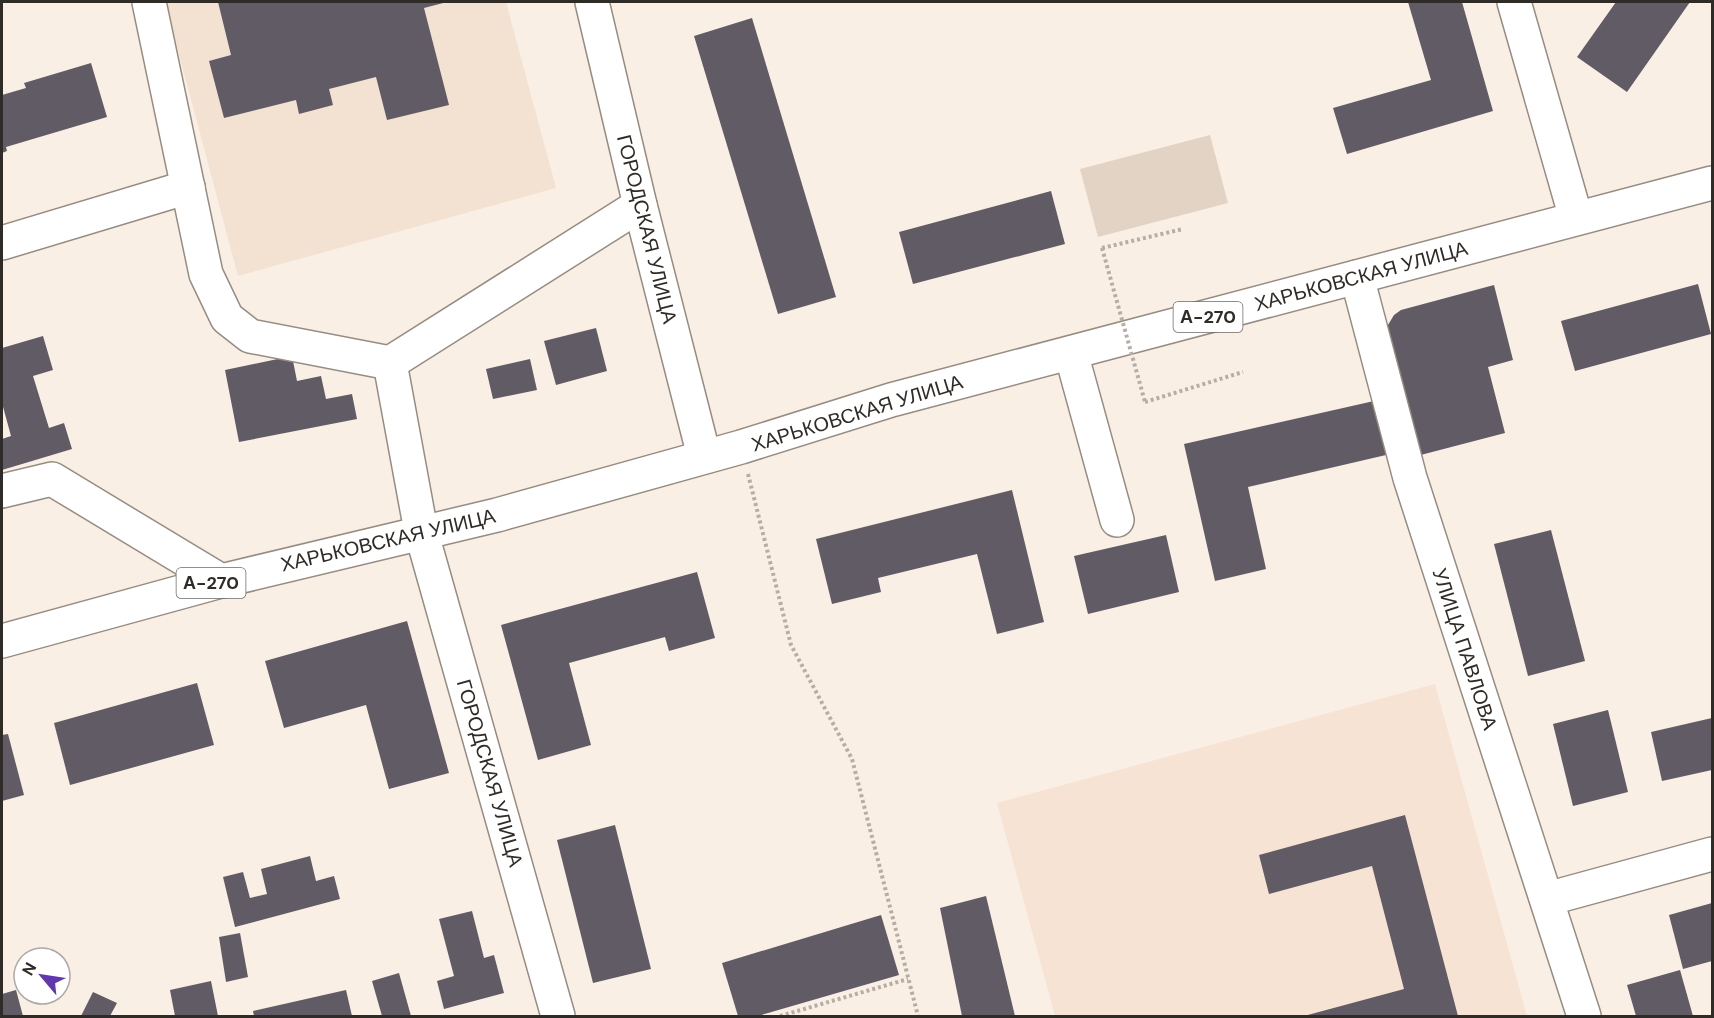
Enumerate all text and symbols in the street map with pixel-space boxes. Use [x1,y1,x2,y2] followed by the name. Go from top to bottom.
[611,132,683,327] street label: ГОРОДСКАЯ УЛИЦА
[1252,235,1471,317] street label: ХАРЬКОВСКАЯ УЛИЦА
[1174,302,1242,332] road number: А-270
[748,368,966,458] street label: ХАРЬКОВСКАЯ УЛИЦА
[278,502,499,577] street label: ХАРЬКОВСКАЯ УЛИЦА
[1427,565,1504,734] street label: УЛИЦА ПАВЛОВА
[176,568,246,598] road number: А-270
[451,676,529,870] street label: ГОРОДСКАЯ УЛИЦА
[12,946,72,1006] north arrow
[17,959,41,979] text: N

